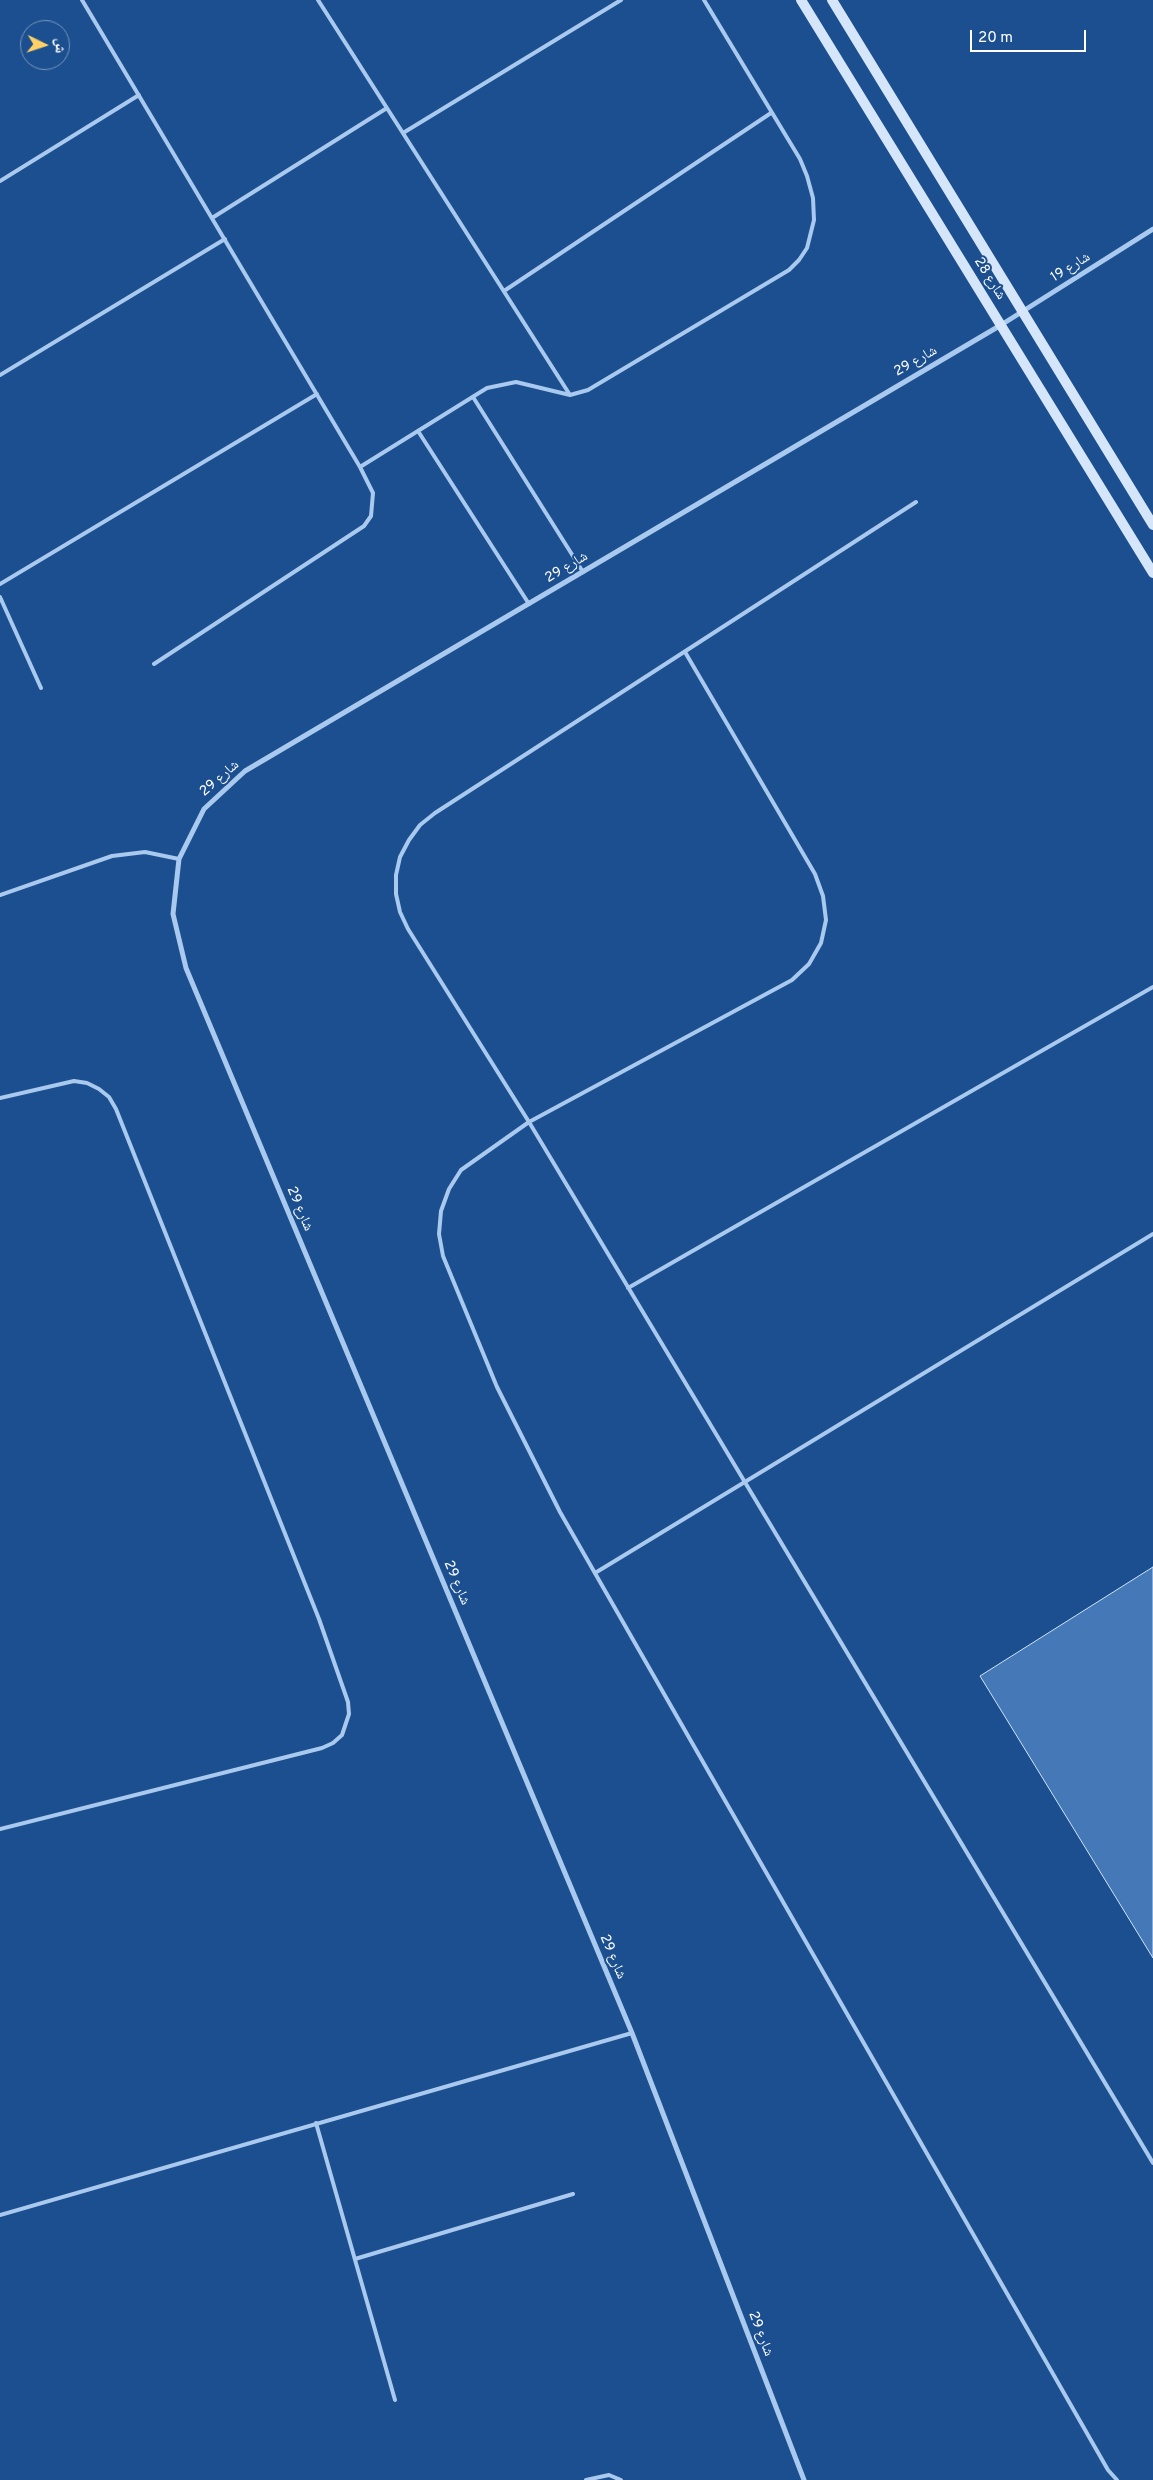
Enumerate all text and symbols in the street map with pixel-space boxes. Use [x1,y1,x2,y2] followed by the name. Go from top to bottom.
[20,20,70,70] north arrow
[973,20,1089,52] scale bar
[978,29,1013,48] text: 20 m
[50,38,68,54] text: ش
[1048,249,1094,287] street label: شارع 19
[969,255,1009,303] street label: شارع 28
[892,343,940,381] street label: شارع 29
[543,549,591,587] street label: شارع 29
[197,757,243,801] street label: شارع 29
[282,1184,316,1234] street label: شارع 29
[439,1558,473,1608] street label: شارع 29
[595,1932,629,1982] street label: شارع 29
[744,2309,776,2359] street label: شارع 29

